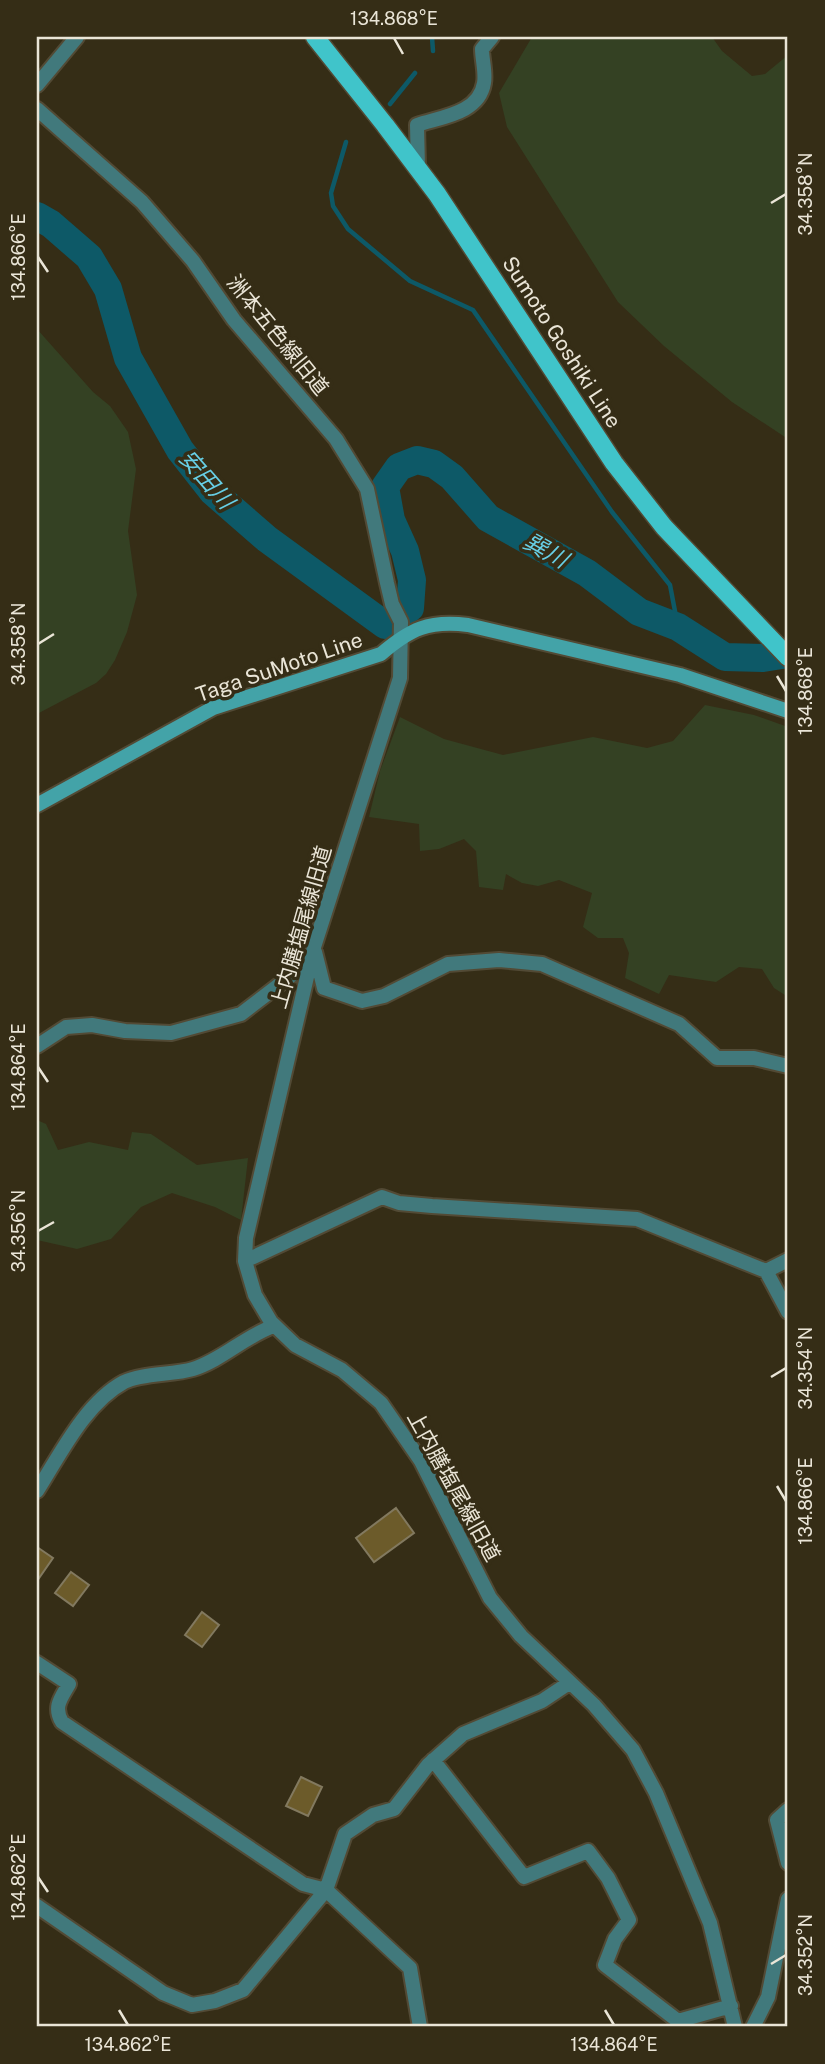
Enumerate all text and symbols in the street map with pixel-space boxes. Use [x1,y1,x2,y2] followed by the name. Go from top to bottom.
[350,8,438,29] text: 134.868°E
[795,152,816,236] text: 34.358°N
[8,213,29,301] text: 134.866°E
[497,252,627,432] street label: Sumoto Goshiki Line
[222,270,334,400] street label: 洲本五色線旧道
[174,444,242,516] water label: 安田川
[519,527,575,574] water label: 巽川
[8,602,29,686] text: 34.358°N
[192,627,366,707] street label: Taga SuMoto Line
[795,647,816,735] text: 134.868°E
[266,843,336,1011] street label: 上内膳塩尾線旧道
[8,1023,29,1111] text: 134.864°E
[8,1190,29,1272] text: 34.356°N
[795,1327,816,1409] text: 34.354°N
[402,1406,506,1566] street label: 上内膳塩尾線旧道
[795,1457,816,1545] text: 134.866°E
[8,1834,29,1920] text: 134.862°E
[795,1914,816,1996] text: 34.352°N
[85,2034,171,2055] text: 134.862°E
[570,2034,658,2055] text: 134.864°E

